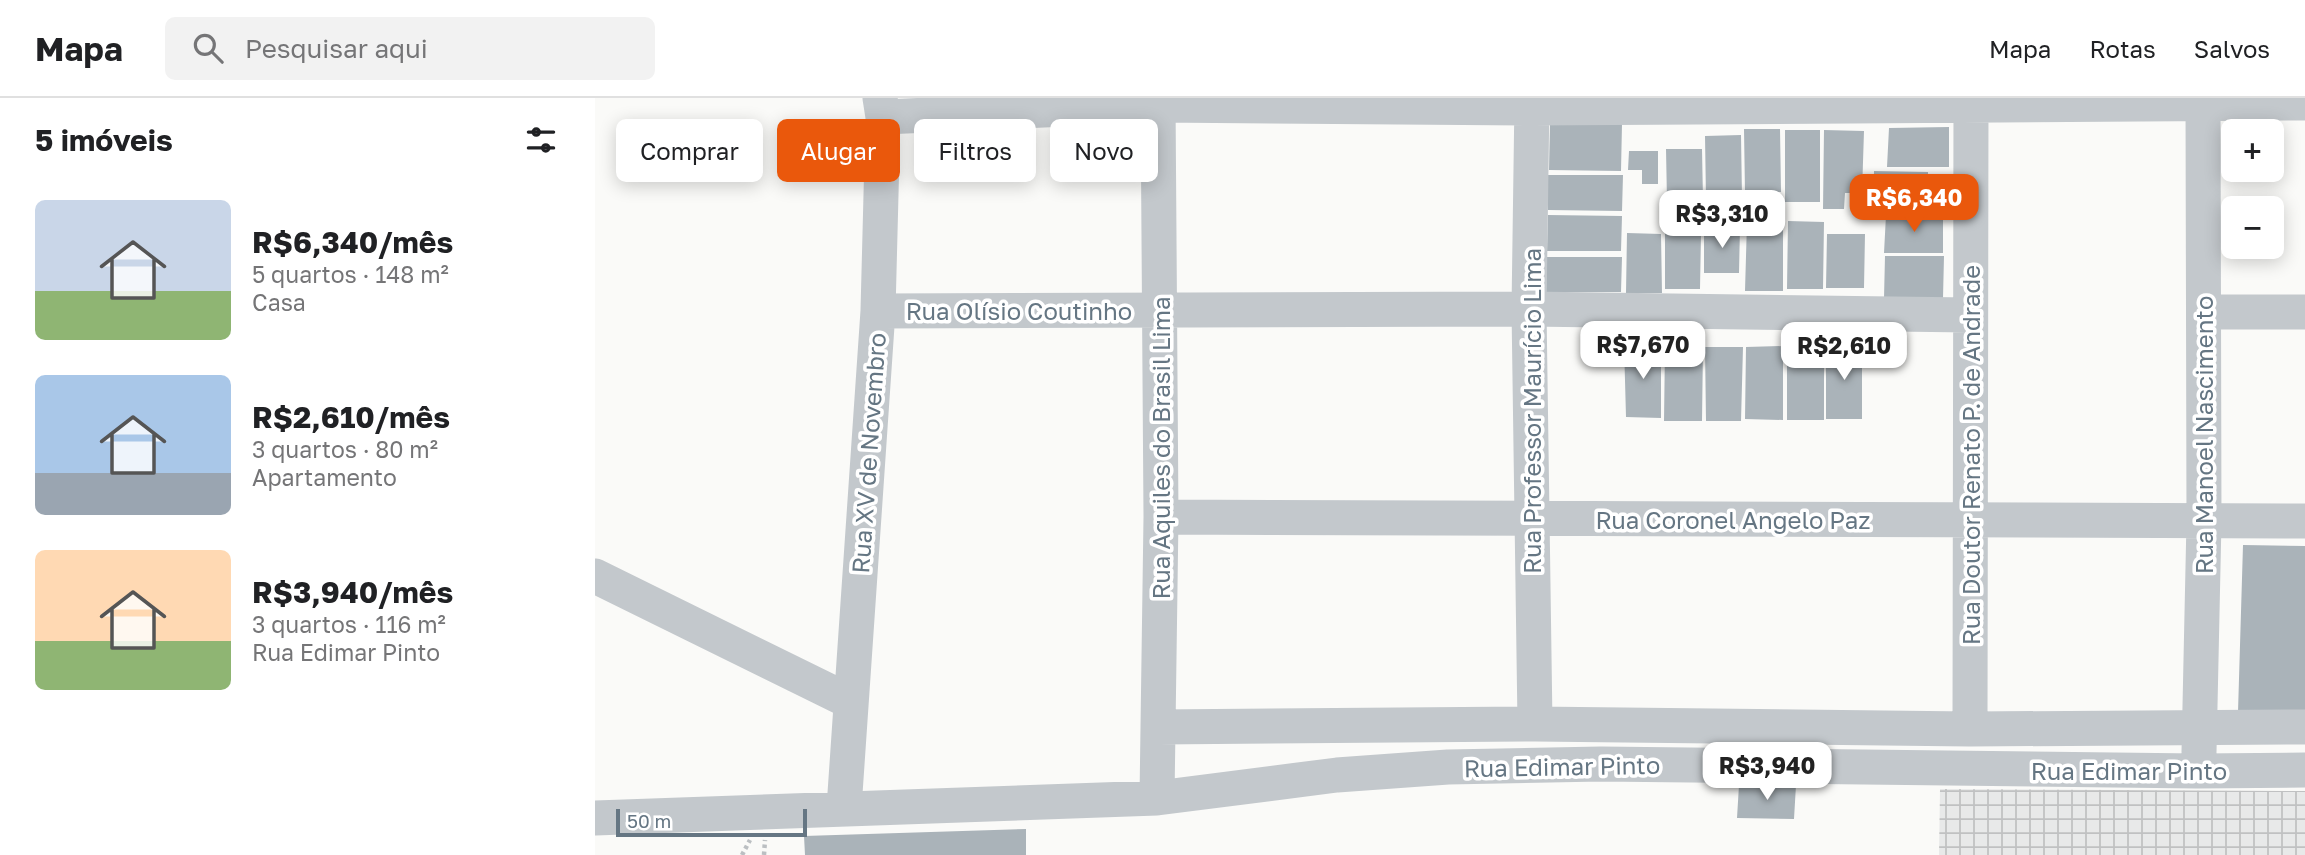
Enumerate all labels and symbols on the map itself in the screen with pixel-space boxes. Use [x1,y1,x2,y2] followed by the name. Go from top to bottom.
[1849,174,1979,234] pin: R$6,340
[1657,190,1787,250] pin: R$3,310
[1517,248,1546,574] street label: Rua Professor Maurício Lima
[1956,265,1985,645] street label: Rua Doutor Renato P. de Andrade
[906,296,1132,325] street label: Rua Olísio Coutinho
[1146,296,1175,600] street label: Rua Aquiles do Brasil Lima
[2189,296,2218,574] street label: Rua Manoel Nascimento
[1578,322,1708,381] pin: R$7,670
[1779,322,1909,382] pin: R$2,610
[845,332,891,574] street label: Rua XV de Novembro
[1595,505,1871,534] street label: Rua Coronel Angelo Paz
[1702,742,1832,802] pin: R$3,940
[1464,750,1660,782] street label: Rua Edimar Pinto
[2031,756,2227,785] street label: Rua Edimar Pinto
[616,806,807,838] scale bar

